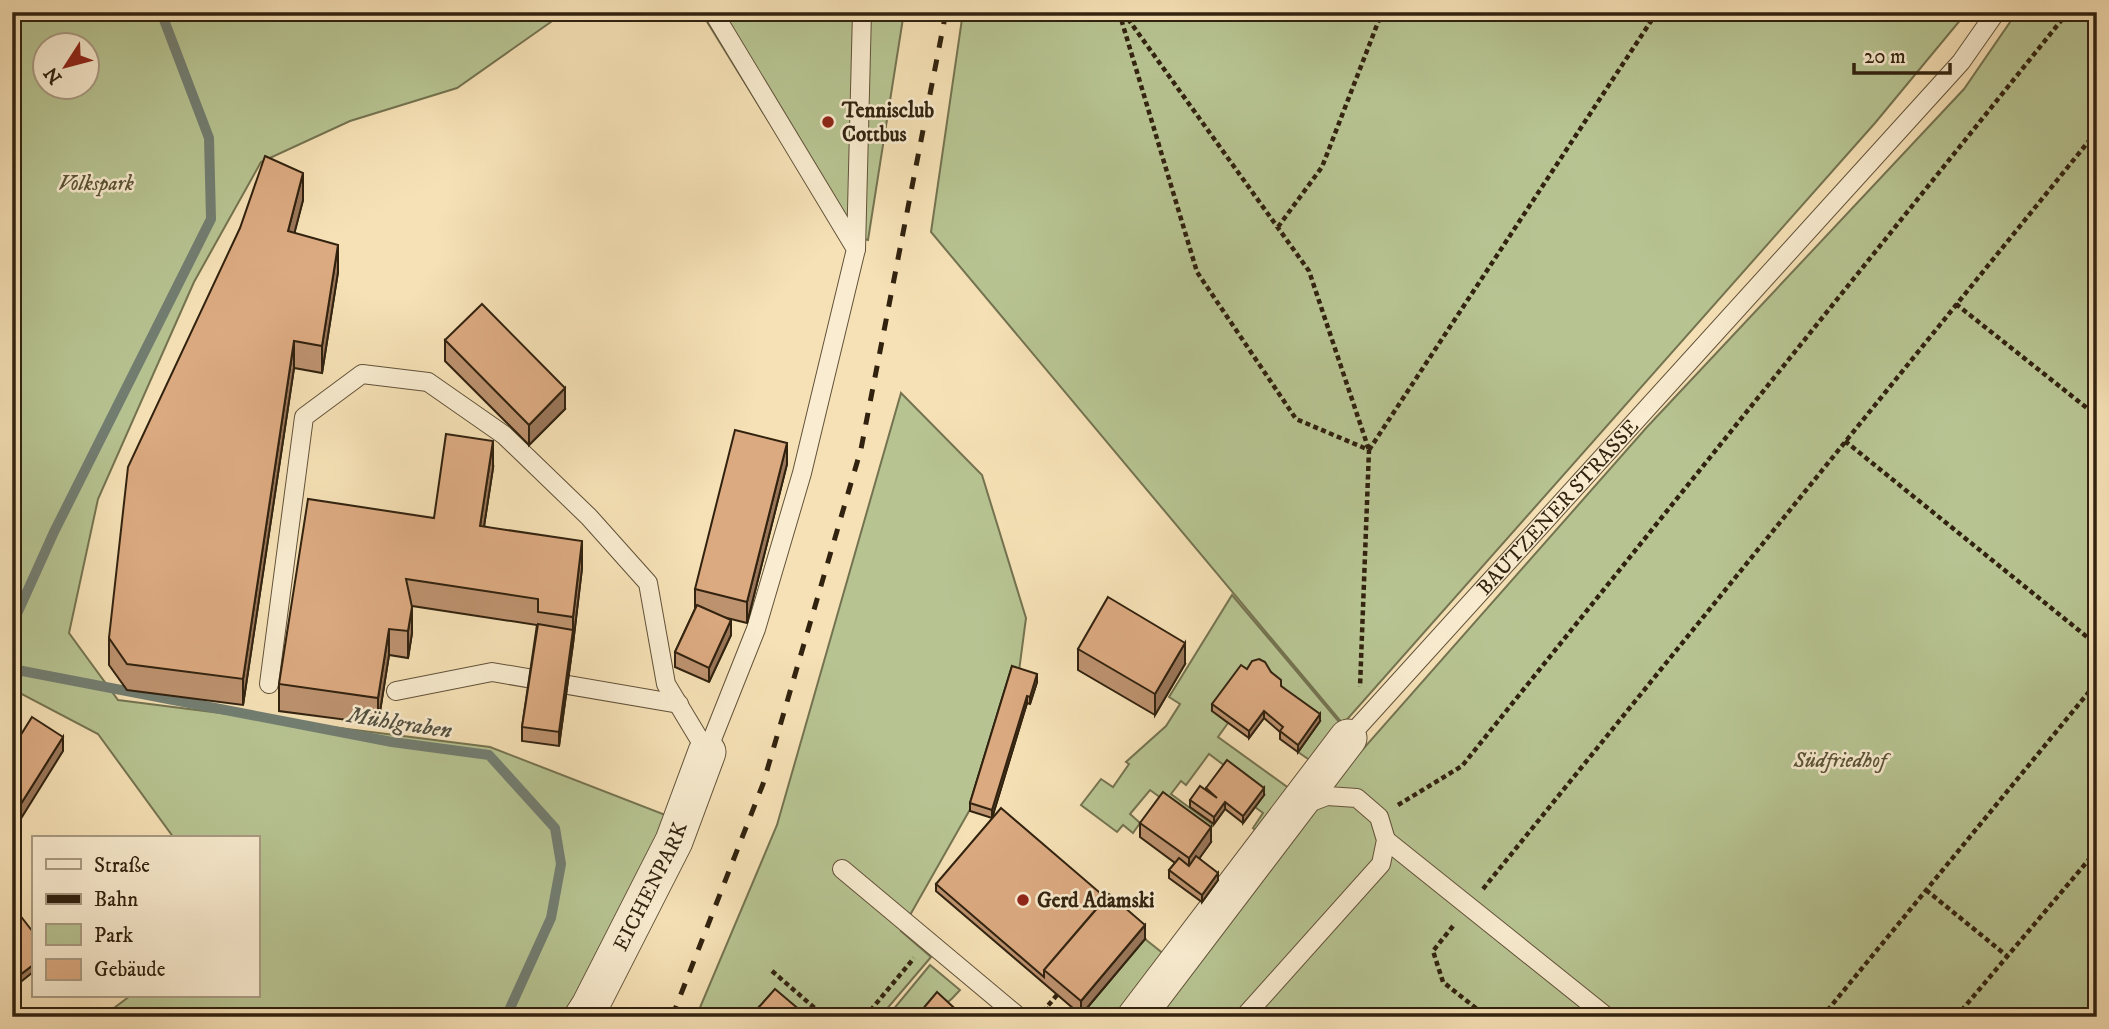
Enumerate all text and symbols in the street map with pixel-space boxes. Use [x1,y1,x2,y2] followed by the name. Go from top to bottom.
[32,32,102,102] north arrow
[1854,32,1950,76] scale bar
[1864,44,1906,70] text: 20 m
[39,62,67,88] text: N
[841,98,934,148] place label: Tennisclub Cottbus
[820,114,836,130] marker: Tennisclub Cottbus
[58,171,134,197] park label: Volkspark
[1472,414,1645,601] street label: BAUTZENER STRASSE
[344,701,454,746] water label: Mühlgraben
[1793,748,1892,774] park label: Südfriedhof
[608,819,694,956] street label: EICHENPARK
[32,836,259,998] legend
[94,853,150,879] text: Straße
[94,887,138,913] text: Bahn
[1037,888,1155,914] place label: Gerd Adamski
[1015,892,1031,908] marker: Gerd Adamski
[94,923,134,949] text: Park
[94,957,166,983] text: Gebäude

